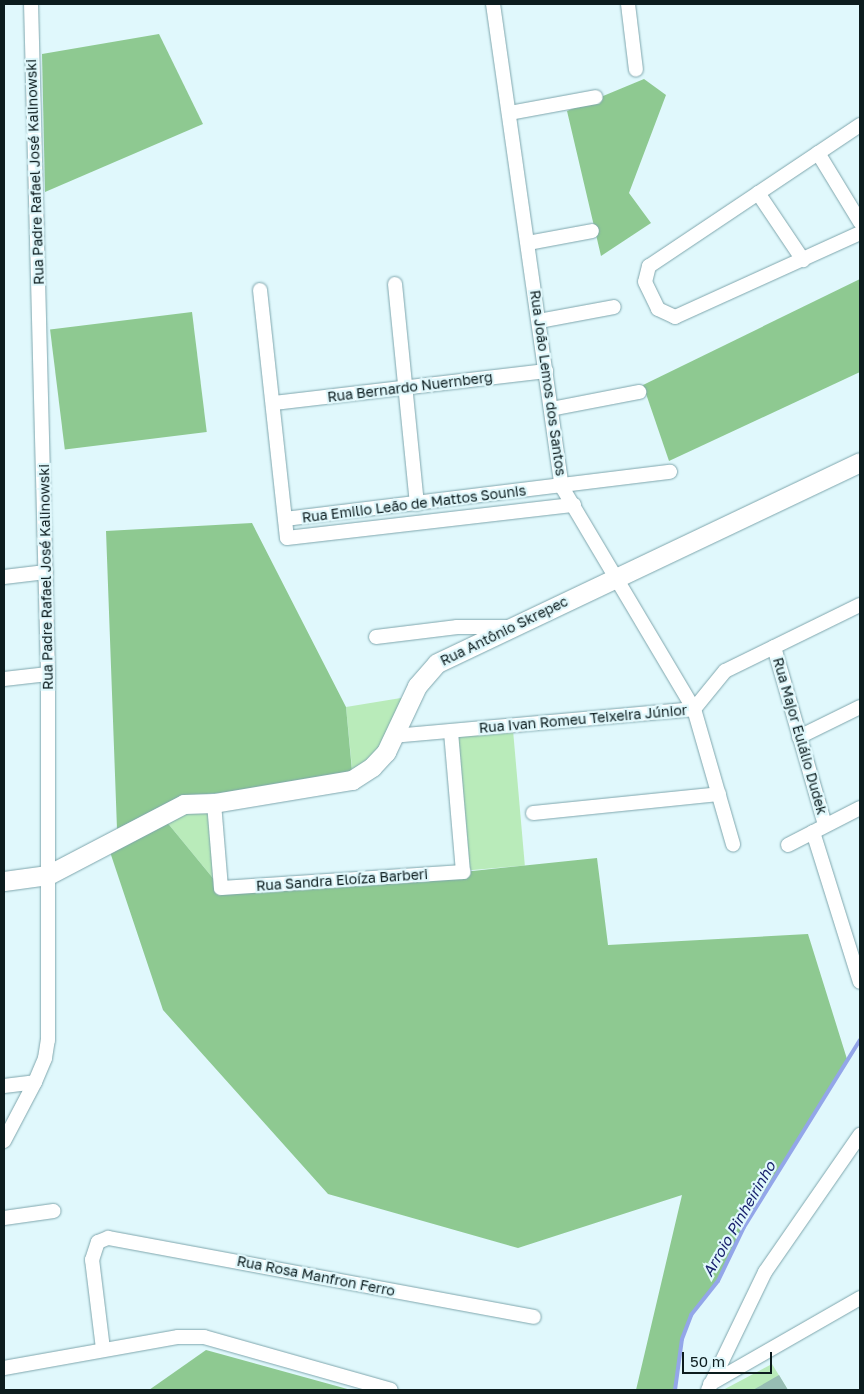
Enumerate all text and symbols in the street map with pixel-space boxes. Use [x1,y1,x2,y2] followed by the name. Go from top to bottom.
[23,59,47,285] street label: Rua Padre Rafael José Kalinowski
[527,289,569,477] street label: Rua João Lemos dos Santos
[326,369,494,405] street label: Rua Bernardo Nuernberg
[36,464,56,690] street label: Rua Padre Rafael José Kalinowski
[301,482,527,526] street label: Rua Emilio Leão de Mattos Sounis
[437,593,571,669] street label: Rua Antônio Skrepec
[770,656,830,816] street label: Rua Major Eulálio Dudek
[478,702,688,736] street label: Rua Ivan Romeu Teixeira Júnior
[256,866,428,894] street label: Rua Sandra Eloíza Barberi
[699,1158,779,1280] water label: Arroio Pinheirinho
[236,1252,396,1300] street label: Rua Rosa Manfron Ferro
[684,1342,774,1374] scale bar
[690,1352,725,1370] text: 50 m

